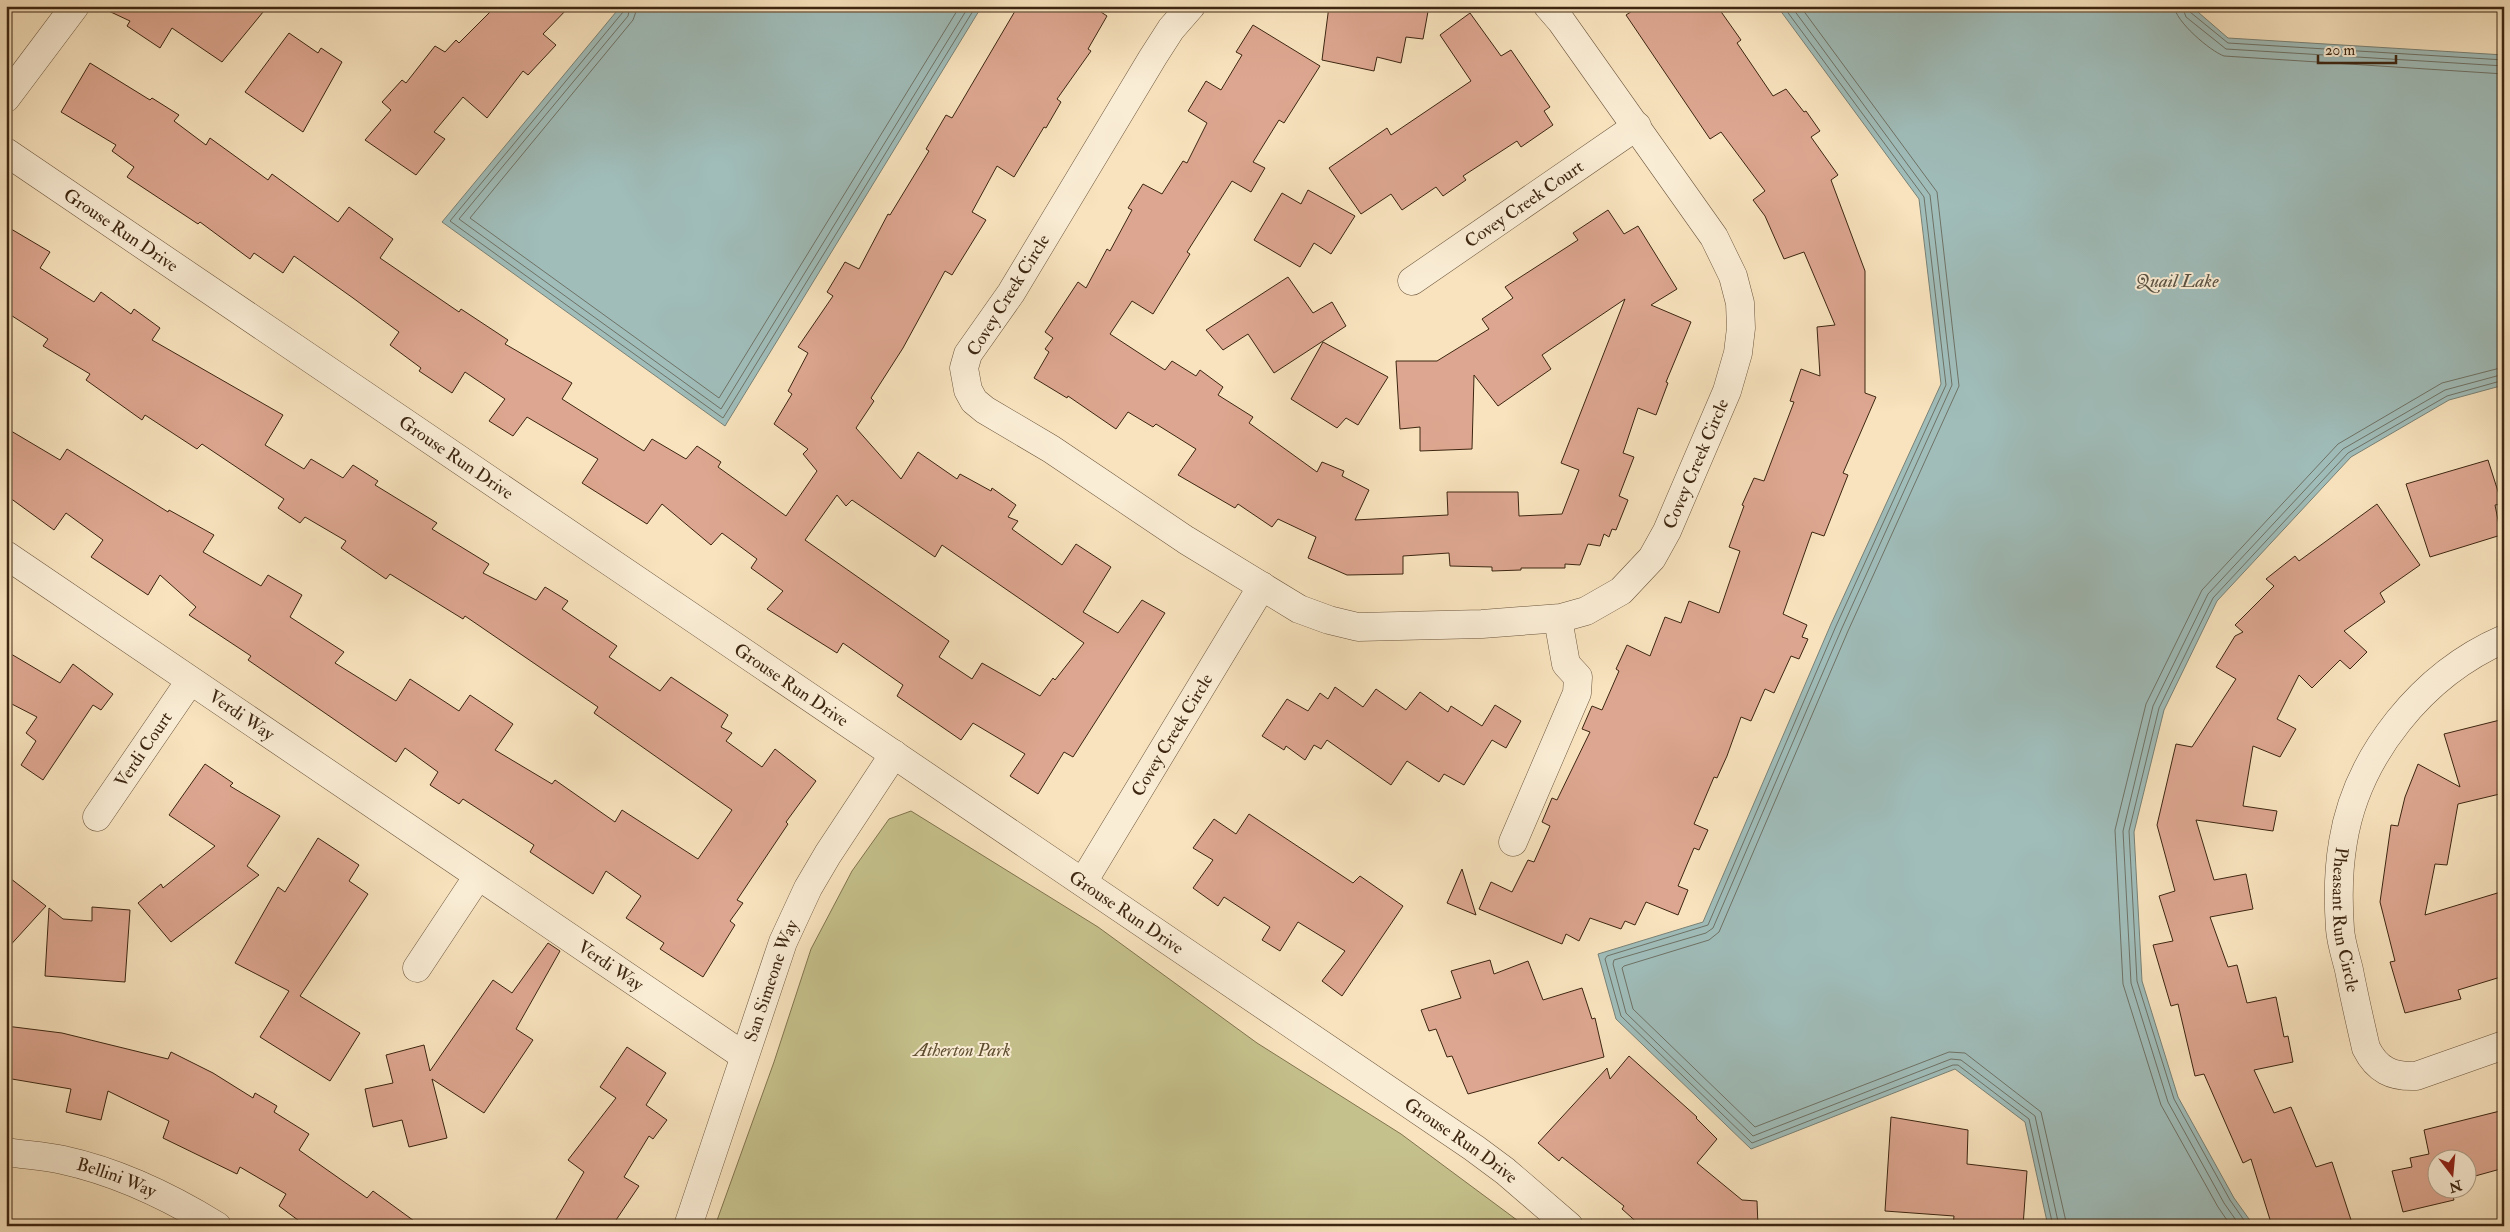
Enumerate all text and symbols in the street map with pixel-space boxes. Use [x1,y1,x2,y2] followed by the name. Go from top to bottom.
[2318,32,2395,64] scale bar
[2325,41,2355,60] text: 20 m
[1460,155,1588,253] street label: Covey Creek Court
[59,183,183,278] street label: Grouse Run Drive
[962,230,1055,360] street label: Covey Creek Circle
[2135,269,2219,293] water label: Quail Lake
[1658,395,1735,533] street label: Covey Creek Circle
[394,411,518,505] street label: Grouse Run Drive
[729,638,853,733] street label: Grouse Run Drive
[1126,669,1219,801] street label: Covey Creek Circle
[204,685,280,747] street label: Verdi Way
[110,707,178,792] street label: Verdi Court
[2327,846,2364,995] street label: Pheasant Run Circle
[1064,866,1188,960] street label: Grouse Run Drive
[739,915,804,1045] street label: San Simeone Way
[573,935,649,997] street label: Verdi Way
[912,1039,1010,1062] park label: Atherton Park
[1400,1093,1523,1189] street label: Grouse Run Drive
[2428,1150,2478,1200] north arrow
[74,1153,161,1204] street label: Bellini Way
[2447,1176,2465,1196] text: N

